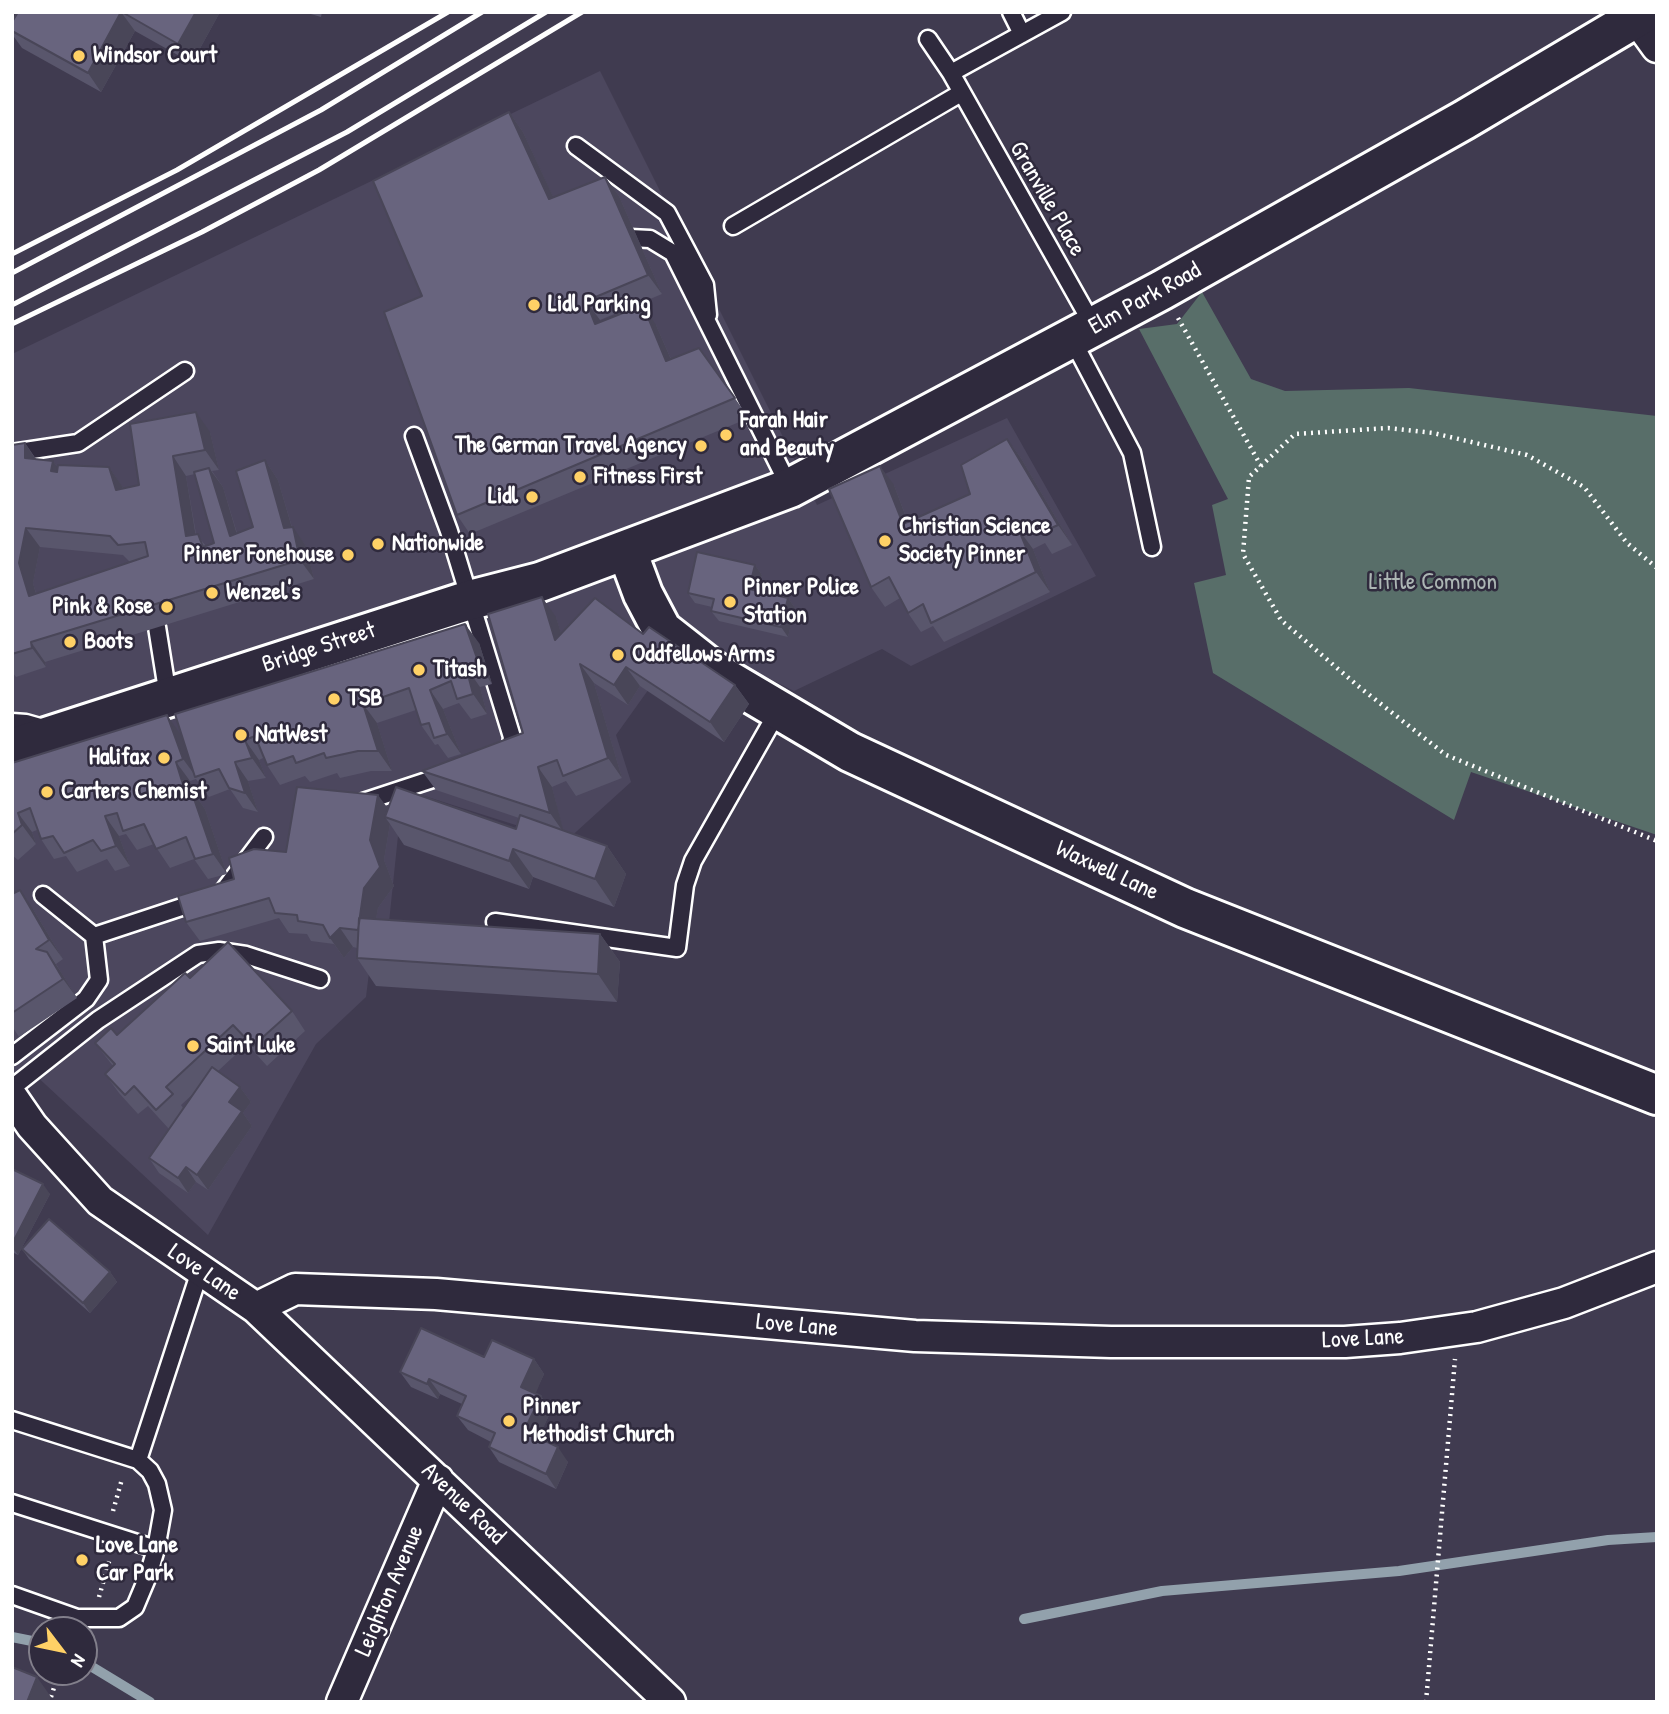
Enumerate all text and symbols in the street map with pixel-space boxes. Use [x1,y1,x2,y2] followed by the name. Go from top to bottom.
[93,42,217,70] place label: Windsor Court
[71,48,87,64] marker: Windsor Court
[1003,137,1091,261] street label: Granville Place
[1084,256,1206,342] street label: Elm Park Road
[548,291,651,319] place label: Lidl Parking
[526,297,542,313] marker: Lidl Parking
[740,407,834,463] place label: Farah Hair and Beauty
[718,427,734,443] marker: Farah Hair and Beauty
[455,432,687,460] place label: The German Travel Agency
[693,438,709,454] marker: The German Travel Agency
[594,463,702,491] place label: Fitness First
[572,469,588,485] marker: Fitness First
[488,483,518,511] place label: Lidl
[524,489,540,505] marker: Lidl
[899,513,1050,569] place label: Christian Science Society Pinner
[392,530,484,558] place label: Nationwide
[877,533,893,549] marker: Christian Science Society Pinner
[370,536,386,552] marker: Nationwide
[184,541,334,569] place label: Pinner Fonehouse
[340,547,356,563] marker: Pinner Fonehouse
[1369,569,1497,597] park label: Little Common
[744,574,859,630] place label: Pinner Police Station
[226,579,301,607] place label: Wenzel's
[204,585,220,601] marker: Wenzel's
[52,593,153,621] place label: Pink & Rose
[722,594,738,610] marker: Pinner Police Station
[159,599,175,615] marker: Pink & Rose
[259,616,379,680] street label: Bridge Street
[84,628,133,656] place label: Boots
[62,634,78,650] marker: Boots
[632,641,775,669] place label: Oddfellows Arms
[610,647,626,663] marker: Oddfellows Arms
[433,656,487,684] place label: Titash
[411,662,427,678] marker: Titash
[348,685,382,713] place label: TSB
[326,691,342,707] marker: TSB
[255,721,327,749] place label: NatWest
[233,727,249,743] marker: NatWest
[89,744,150,772] place label: Halifax
[156,750,172,766] marker: Halifax
[61,778,207,806] place label: Carters Chemist
[39,784,55,800] marker: Carters Chemist
[1051,835,1163,907] street label: Waxwell Lane
[207,1032,295,1060] place label: Saint Luke
[185,1038,201,1054] marker: Saint Luke
[162,1238,246,1308] street label: Love Lane
[755,1308,839,1344] street label: Love Lane
[1321,1322,1405,1356] street label: Love Lane
[523,1393,674,1449] place label: Pinner Methodist Church
[501,1413,517,1429] marker: Pinner Methodist Church
[415,1457,511,1551] street label: Avenue Road
[349,1521,431,1661] street label: Leighton Avenue
[96,1532,178,1588] place label: Love Lane Car Park
[74,1552,90,1568] marker: Love Lane Car Park
[28,1616,98,1686] north arrow
[65,1650,93,1672] text: N

